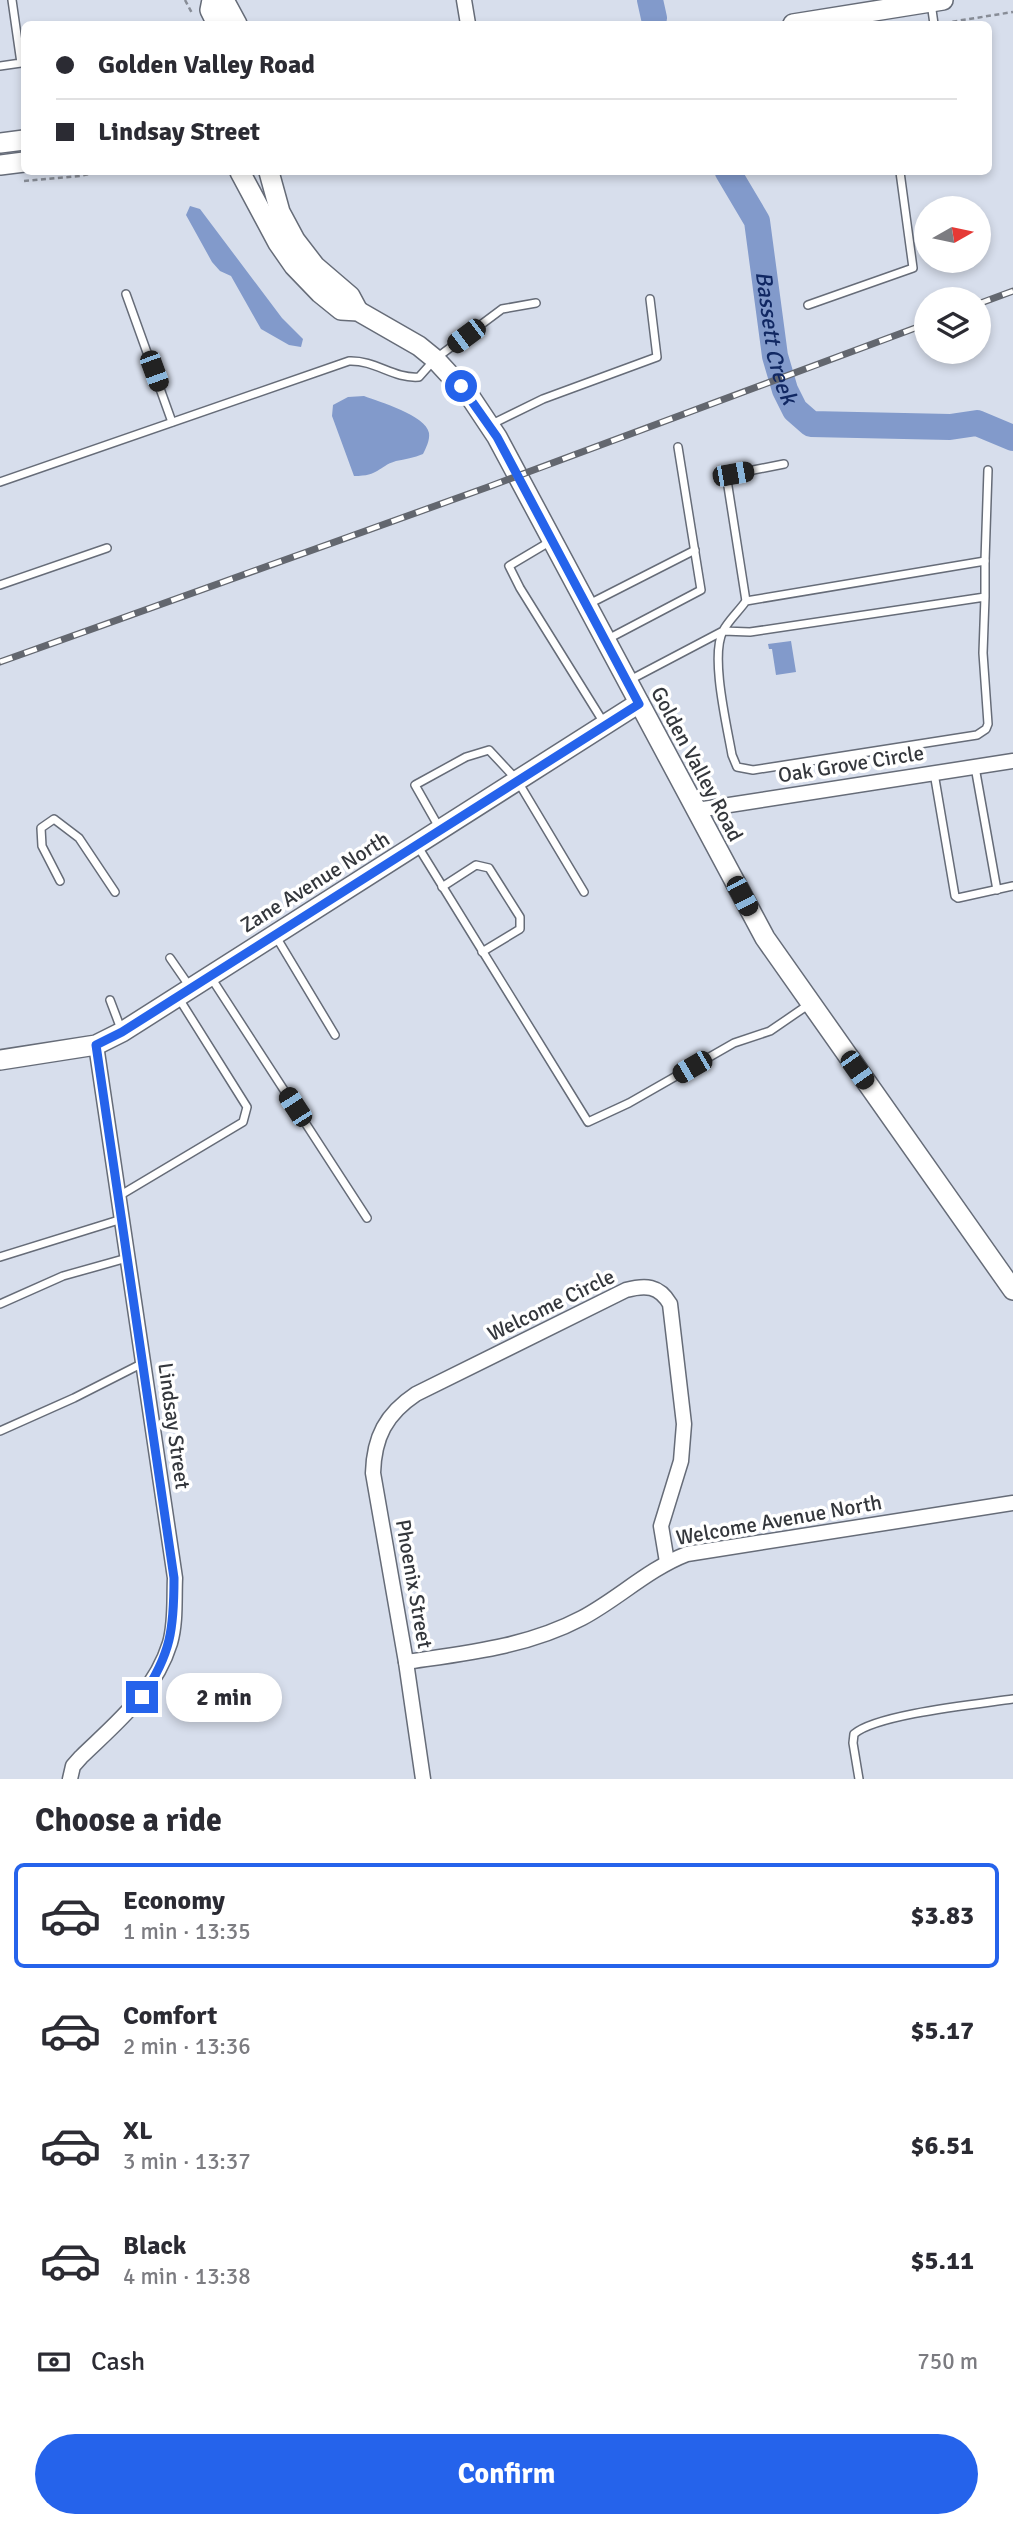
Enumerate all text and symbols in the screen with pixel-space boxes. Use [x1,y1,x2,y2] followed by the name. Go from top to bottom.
[98,49,315,81] text: Golden Valley Road
[98,116,260,148] text: Lindsay Street
[914,196,990,273] north arrow
[914,196,991,364] map controls
[749,269,805,411] water label: Bassett Creek
[914,287,991,364] button: layers
[443,315,490,357] car
[137,348,172,394] car
[445,370,477,402] route start
[711,460,756,488] car
[645,682,749,846] street label: Golden Valley Road
[776,740,926,788] street label: Oak Grove Circle
[236,826,394,938] street label: Zane Avenue North
[723,873,762,919] car
[669,1047,716,1087] car
[837,1047,878,1093] car
[275,1084,316,1130] car
[483,1263,619,1347] street label: Welcome Circle
[152,1361,196,1491] street label: Lindsay Street
[674,1489,884,1551] street label: Welcome Avenue North
[390,1517,438,1651] street label: Phoenix Street
[166,1672,282,1722] callout: 2 min
[126,1681,158,1713] route end
[196,1683,252,1712] text: 2 min
[35,1801,222,1840] text: Choose a ride
[39,1884,102,1947] icon: car
[123,1885,225,1917] text: Economy
[910,1900,974,1932] text: $3.83
[123,1917,251,1946] text: 1 min · 13:35
[39,1999,102,2062] icon: car
[123,2000,217,2032] text: Comfort
[910,2015,974,2047] text: $5.17
[123,2032,251,2061] text: 2 min · 13:36
[39,2114,102,2177] icon: car
[123,2115,153,2147] text: XL
[910,2130,974,2162] text: $6.51
[123,2147,251,2176] text: 3 min · 13:37
[39,2229,102,2292] icon: car
[123,2230,186,2262] text: Black
[910,2245,974,2277] text: $5.11
[123,2262,251,2291] text: 4 min · 13:38
[35,2343,73,2381] icon: cash
[91,2346,145,2378] text: Cash
[917,2347,978,2376] text: 750 m
[35,2434,978,2514] button: Confirm

